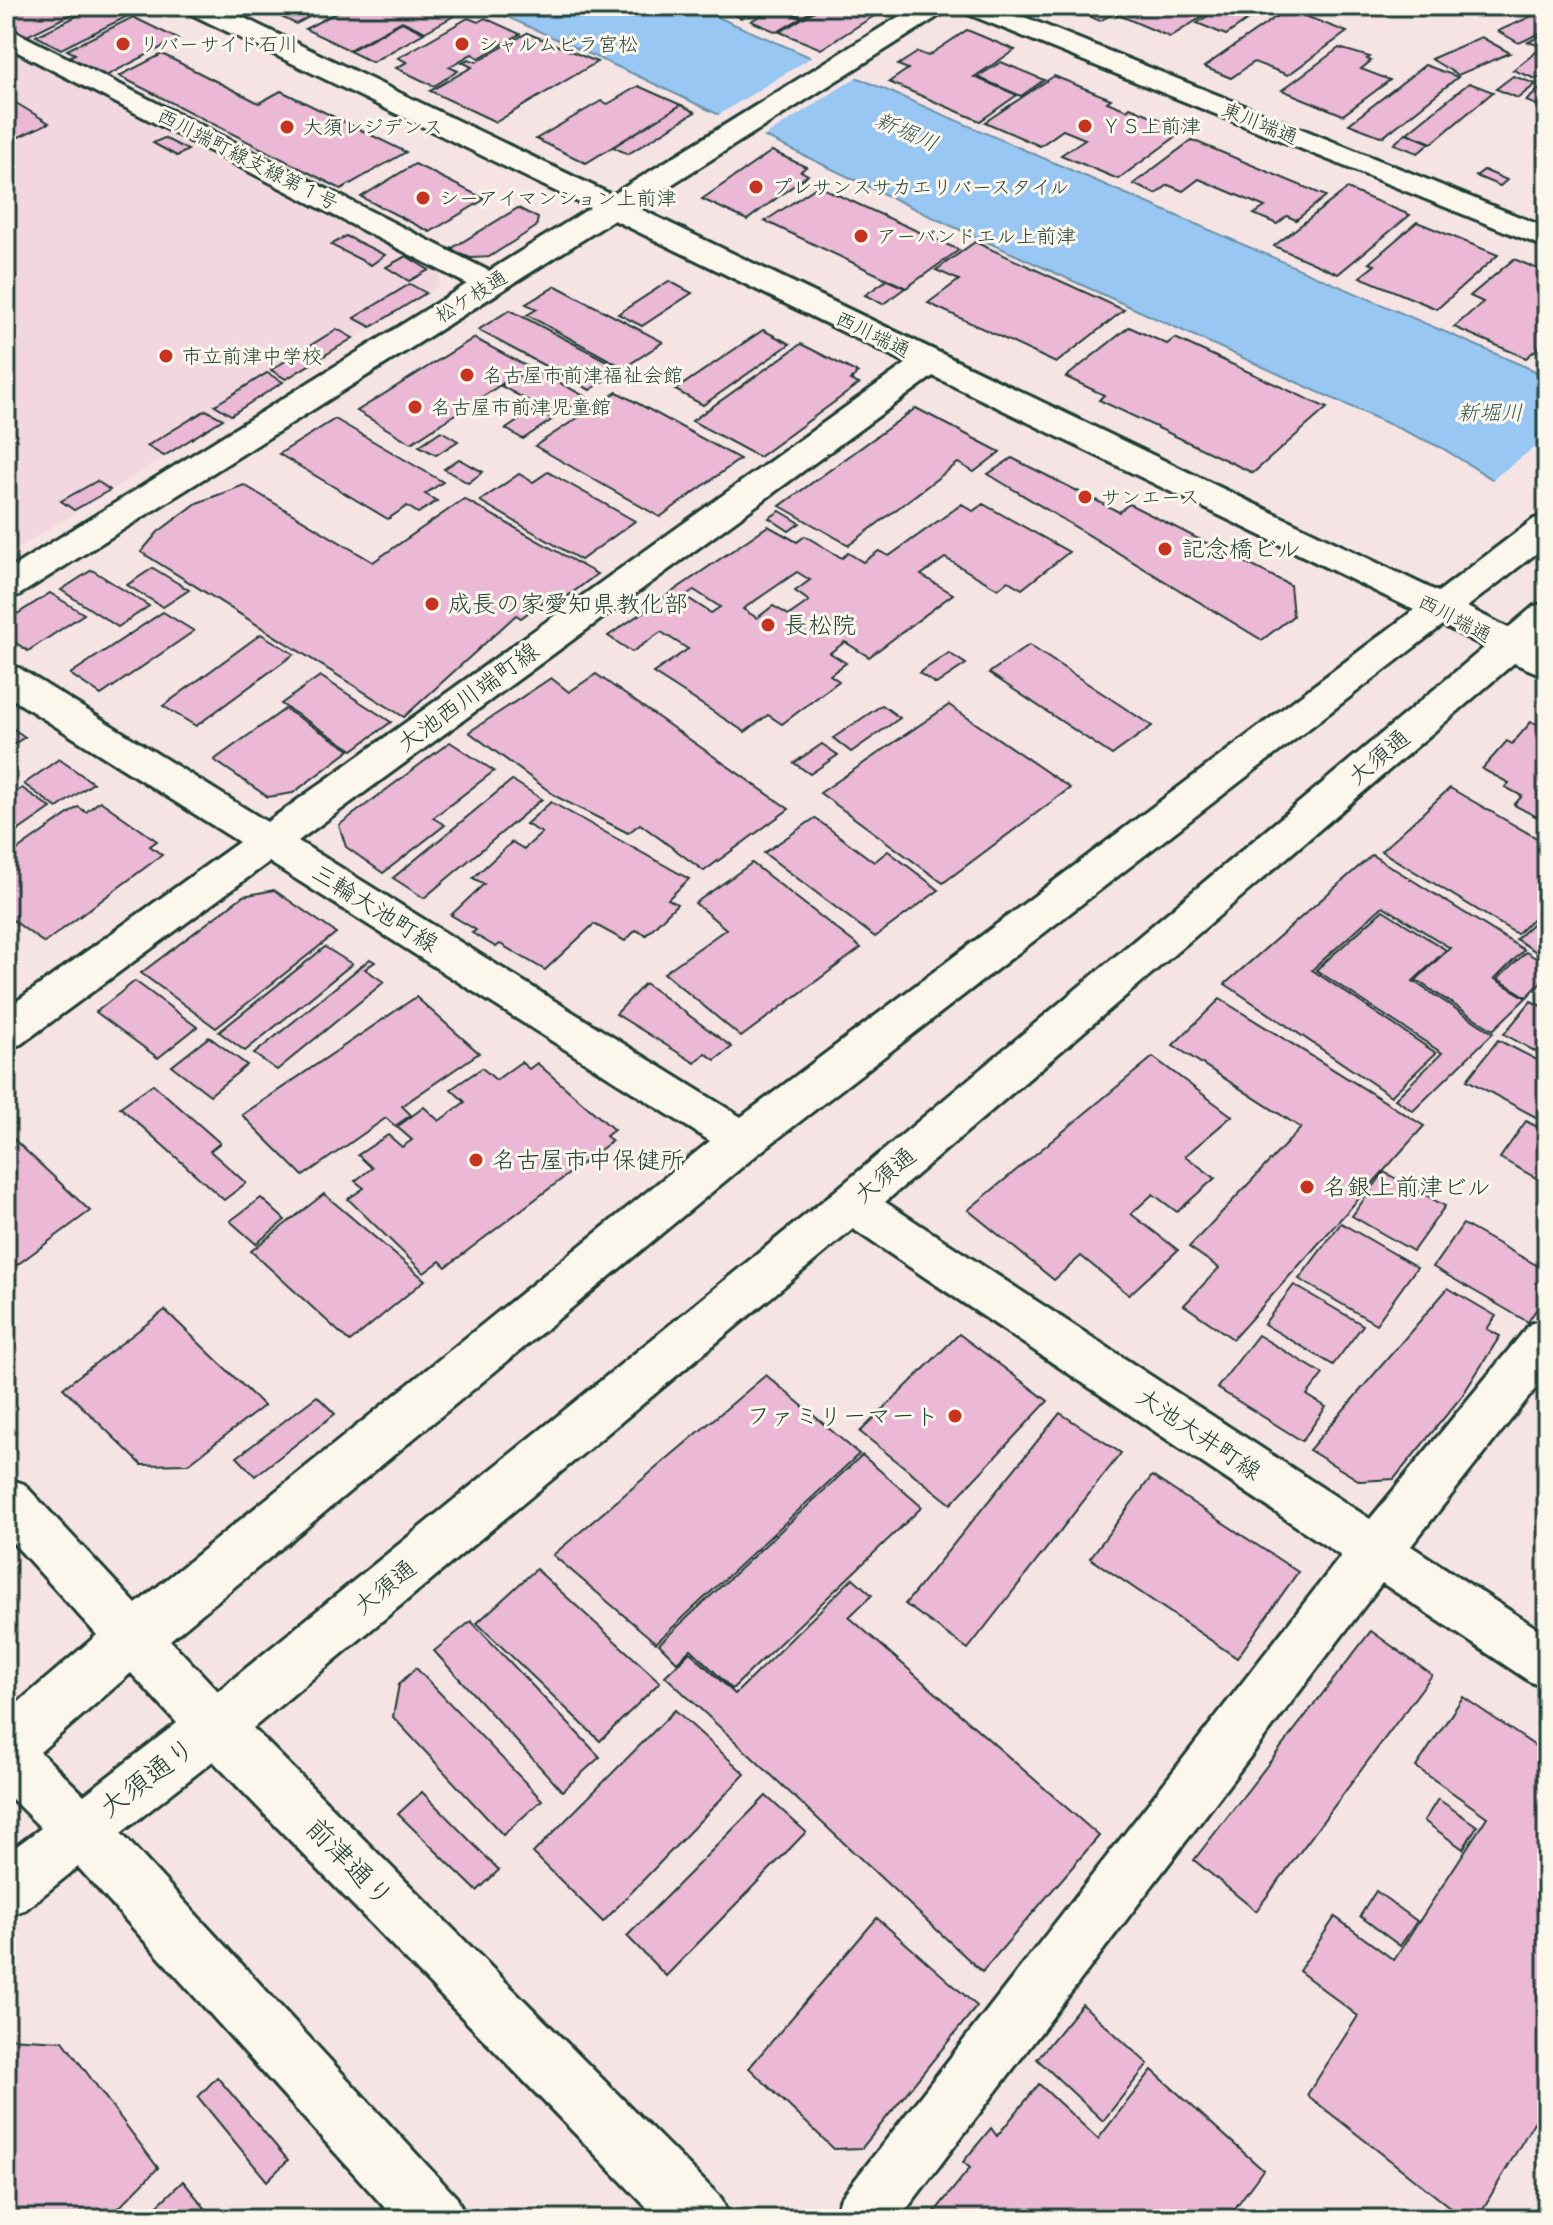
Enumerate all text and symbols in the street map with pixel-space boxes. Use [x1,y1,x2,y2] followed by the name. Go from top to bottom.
[139,31,299,56] place label: リバーサイド石川
[478,31,638,56] place label: シャルムビラ宮松
[114,35,132,53] marker: リバーサイド石川
[453,35,471,53] marker: シャルムビラ宮松
[1218,96,1302,149] street label: 東川端通
[153,102,343,215] street label: 西川端町線支線第１号
[871,105,943,157] water label: 新堀川
[1101,113,1201,138] place label: ＹＳ上前津
[303,114,443,139] place label: 大須レジデンス
[1076,117,1094,135] marker: ＹＳ上前津
[278,118,296,136] marker: 大須レジデンス
[772,174,1069,199] place label: プレサンスサカエリバースタイル
[747,178,765,196] marker: プレサンスサカエリバースタイル
[439,185,677,210] place label: シーアイマンション上前津
[414,189,432,207] marker: シーアイマンション上前津
[877,223,1076,248] place label: アーバンドエル上前津
[852,227,870,245] marker: アーバンドエル上前津
[430,264,511,327] street label: 松ケ枝通
[832,305,915,362] street label: 西川端通
[182,343,322,368] place label: 市立前津中学校
[157,347,175,365] marker: 市立前津中学校
[483,362,683,387] place label: 名古屋市前津福祉会館
[458,366,476,384] marker: 名古屋市前津福祉会館
[431,394,611,419] place label: 名古屋市前津児童館
[406,398,424,416] marker: 名古屋市前津児童館
[1457,398,1523,426] water label: 新堀川
[1101,484,1200,509] place label: サンエース
[1076,488,1094,506] marker: サンエース
[1181,533,1301,563] place label: 記念橋ビル
[1156,540,1174,558] marker: 記念橋ビル
[448,588,688,618] place label: 成長の家愛知県教化部
[1414,588,1496,647] street label: 西川端通
[423,595,441,613] marker: 成長の家愛知県教化部
[784,609,856,639] place label: 長松院
[759,616,777,634] marker: 長松院
[391,635,544,758] street label: 大池西川端町線
[1341,722,1416,791] street label: 大須通
[307,856,445,958] street label: 三輪大池町線
[847,1140,922,1209] street label: 大須通
[492,1144,684,1174] place label: 名古屋市中保健所
[467,1151,485,1169] marker: 名古屋市中保健所
[1323,1171,1491,1201] place label: 名銀上前津ビル
[1298,1178,1316,1196] marker: 名銀上前津ビル
[1131,1380,1268,1486] street label: 大池大井町線
[747,1400,939,1430] place label: ファミリーマート
[946,1407,964,1425] marker: ファミリーマート
[347,1552,422,1621] street label: 大須通
[91,1729,203,1825] street label: 大須通り
[298,1809,402,1915] street label: 前津通り

